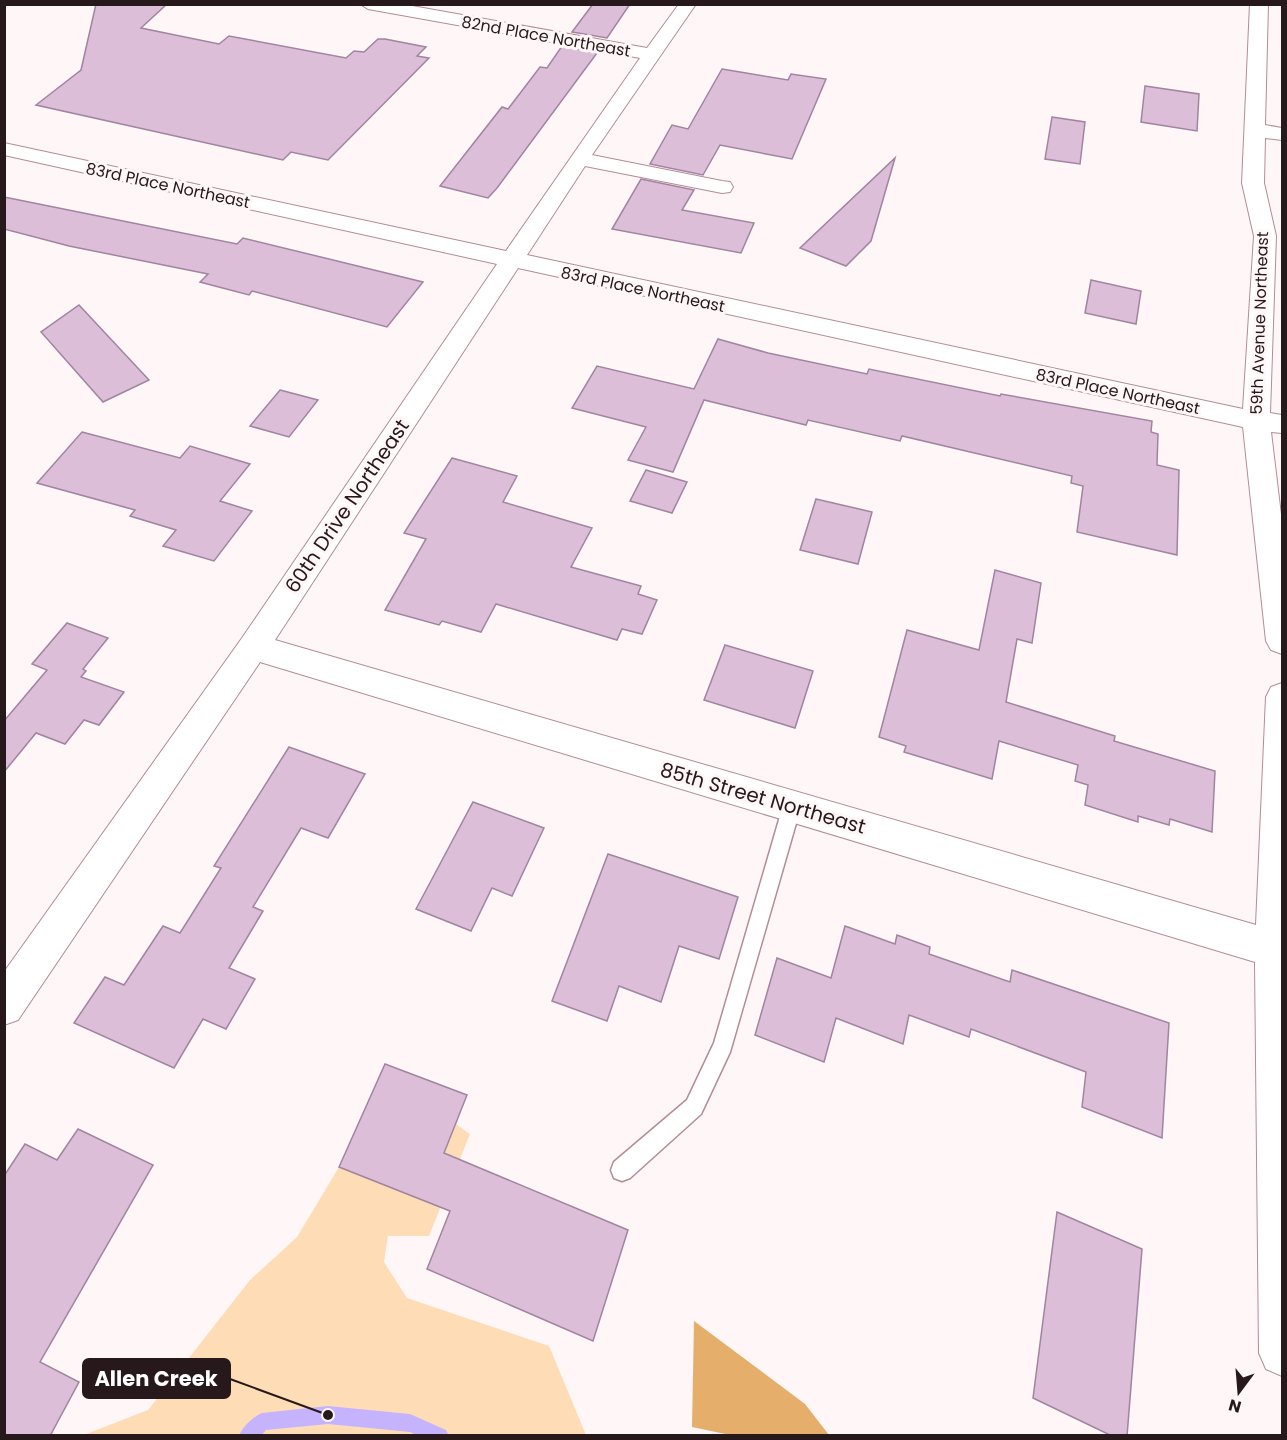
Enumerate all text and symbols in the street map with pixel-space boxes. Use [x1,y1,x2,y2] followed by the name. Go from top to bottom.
[460,10,632,63] street label: 82nd Place Northeast
[84,157,252,214] street label: 83rd Place Northeast
[1245,231,1274,415] street label: 59th Avenue Northeast
[559,261,727,318] street label: 83rd Place Northeast
[1034,363,1202,420] street label: 83rd Place Northeast
[278,414,416,598] street label: 60th Drive Northeast
[657,755,869,841] street label: 85th Street Northeast
[83,1359,230,1398] callout: Allen Creek
[1209,1362,1269,1422] north arrow
[94,1364,218,1393] text: Allen Creek
[1226,1393,1244,1419] text: N

